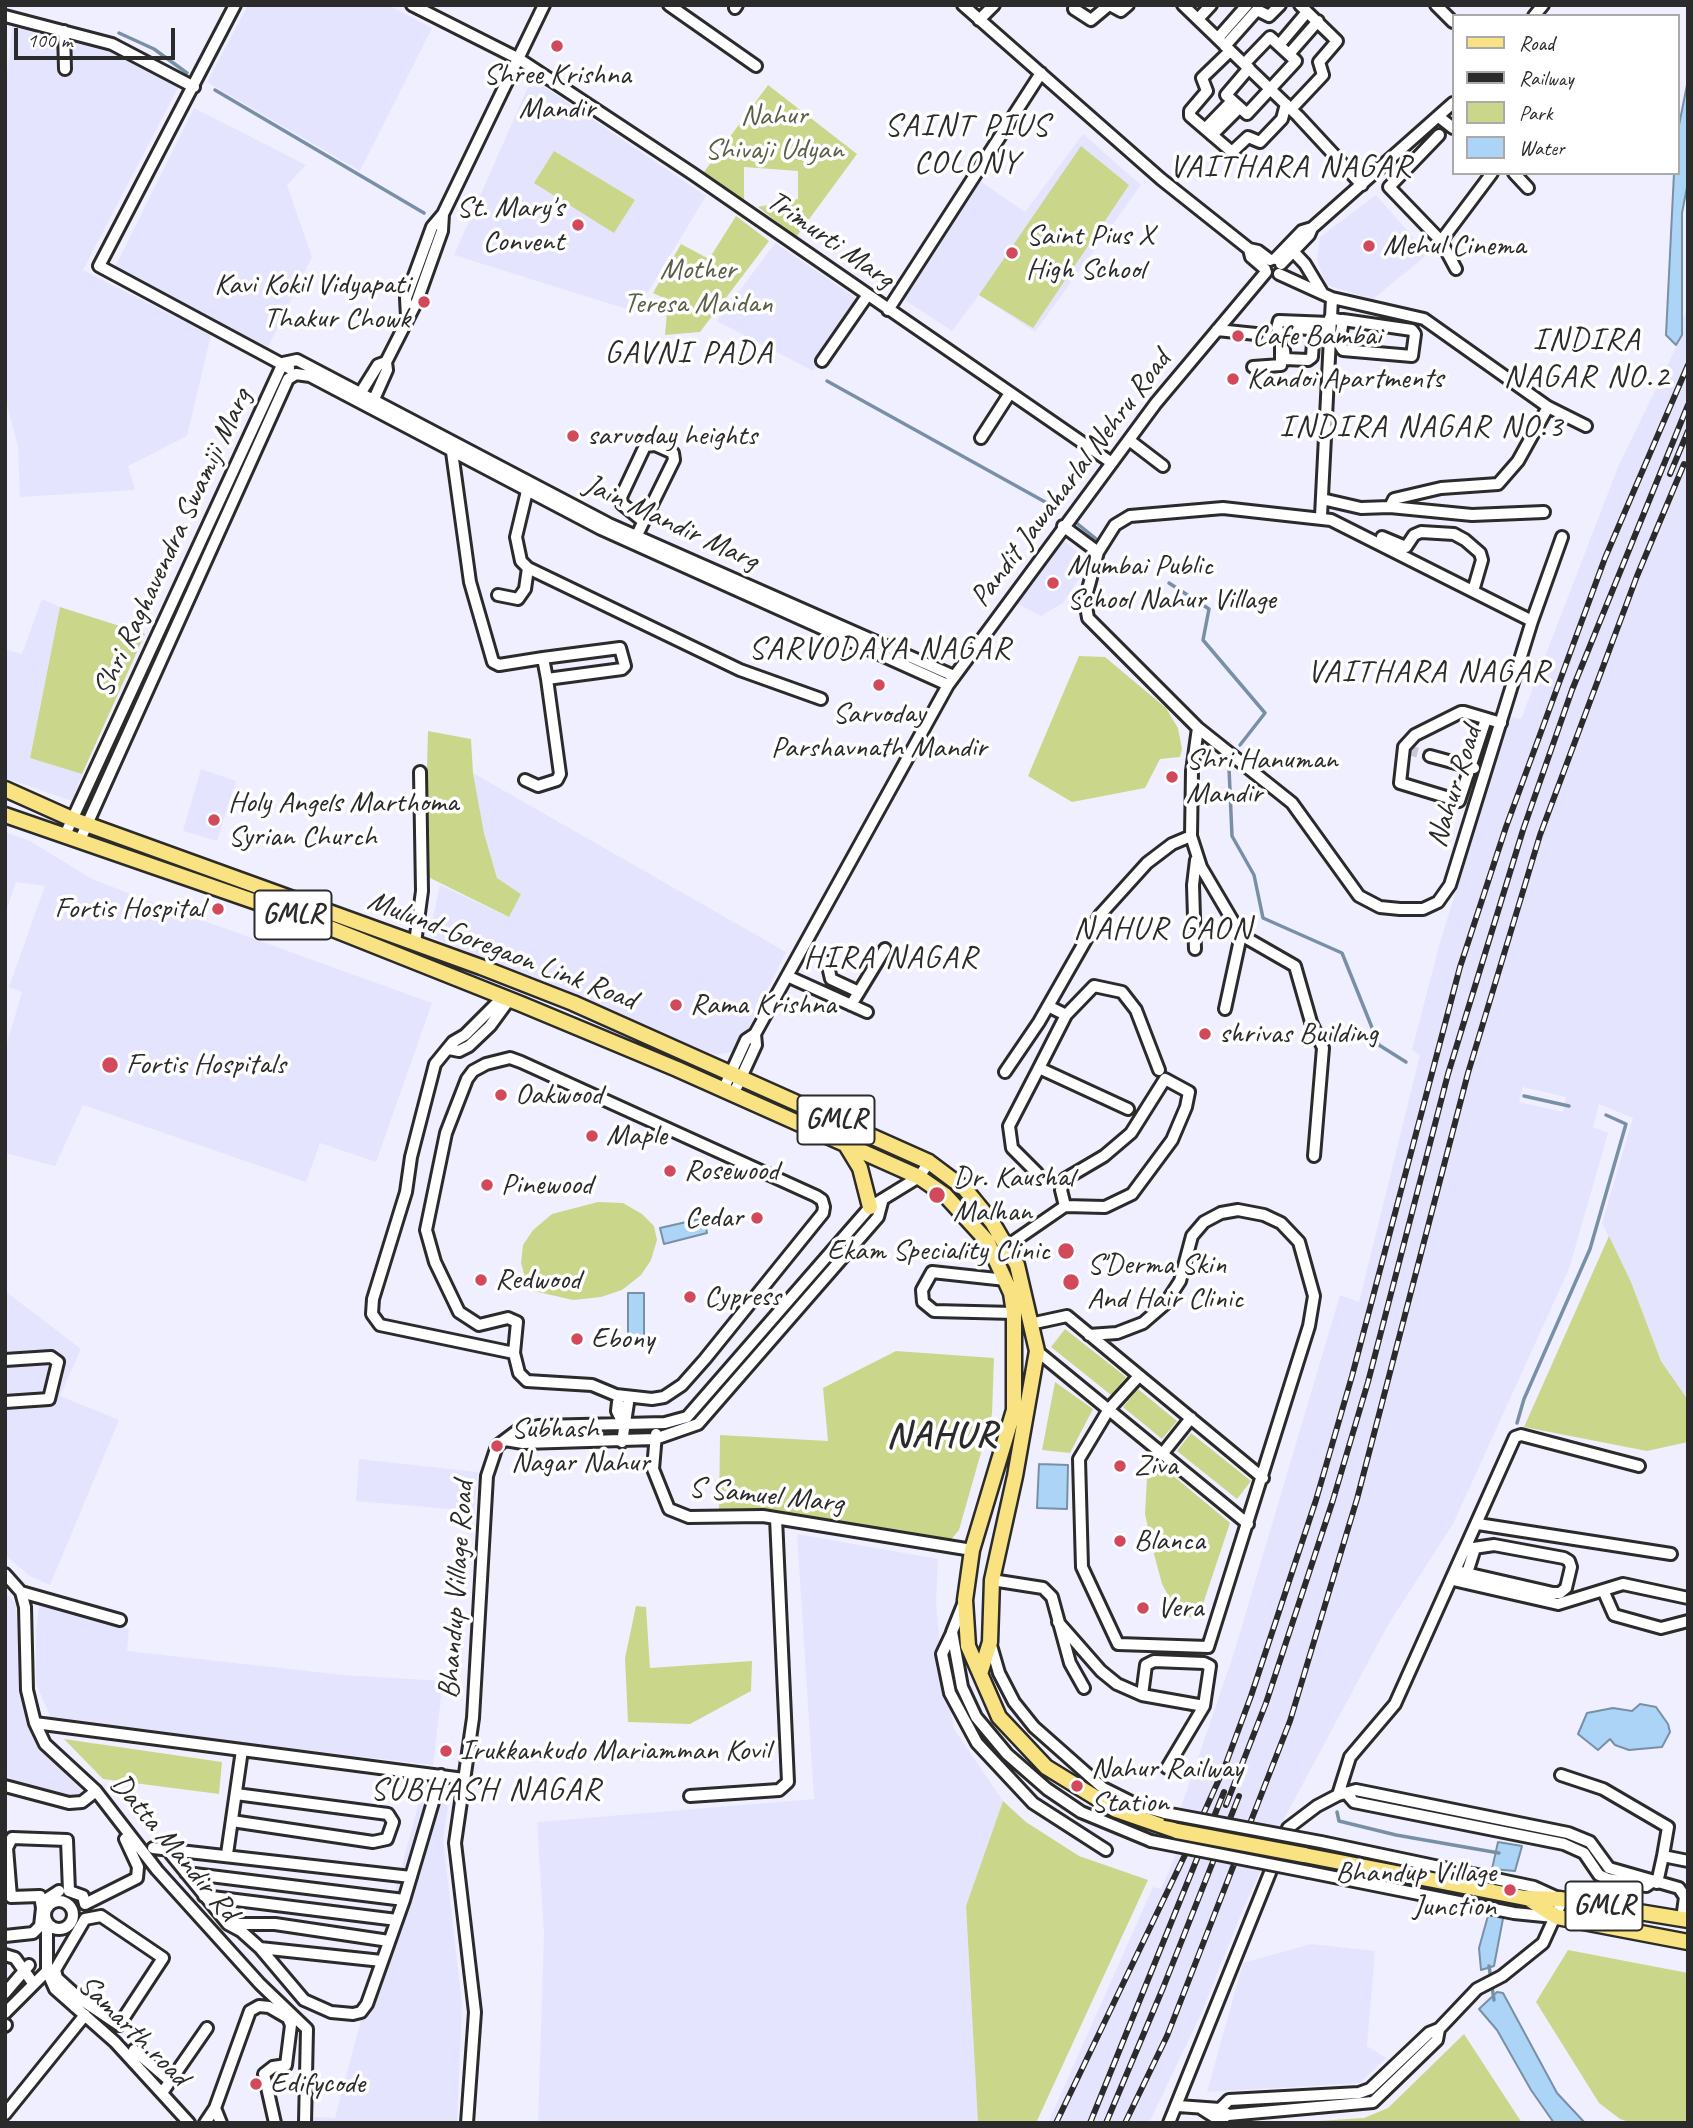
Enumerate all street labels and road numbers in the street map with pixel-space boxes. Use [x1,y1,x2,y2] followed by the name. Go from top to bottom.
[759,183,901,297] street label: Trimurti Marg
[963,344,1179,614] street label: Pandit Jawaharlal Nehru Road
[86,383,260,703] street label: Shri Raghavendra Swamiji Marg
[578,467,764,579] street label: Jain Mandir Marg
[1420,722,1490,852] street label: Nahur Road
[363,883,641,1019] street label: Mulund-Goregaon Link Road
[254,890,332,940] road number: GMLR
[798,1096,874,1144] road number: GMLR
[687,1470,845,1522] street label: S Samuel Marg
[431,1480,483,1700] street label: Bhandup Village Road
[102,1767,246,1929] street label: Datta Mandir Rd
[1566,1882,1642,1930] road number: GMLR
[70,1968,196,2094] street label: Samarth road

